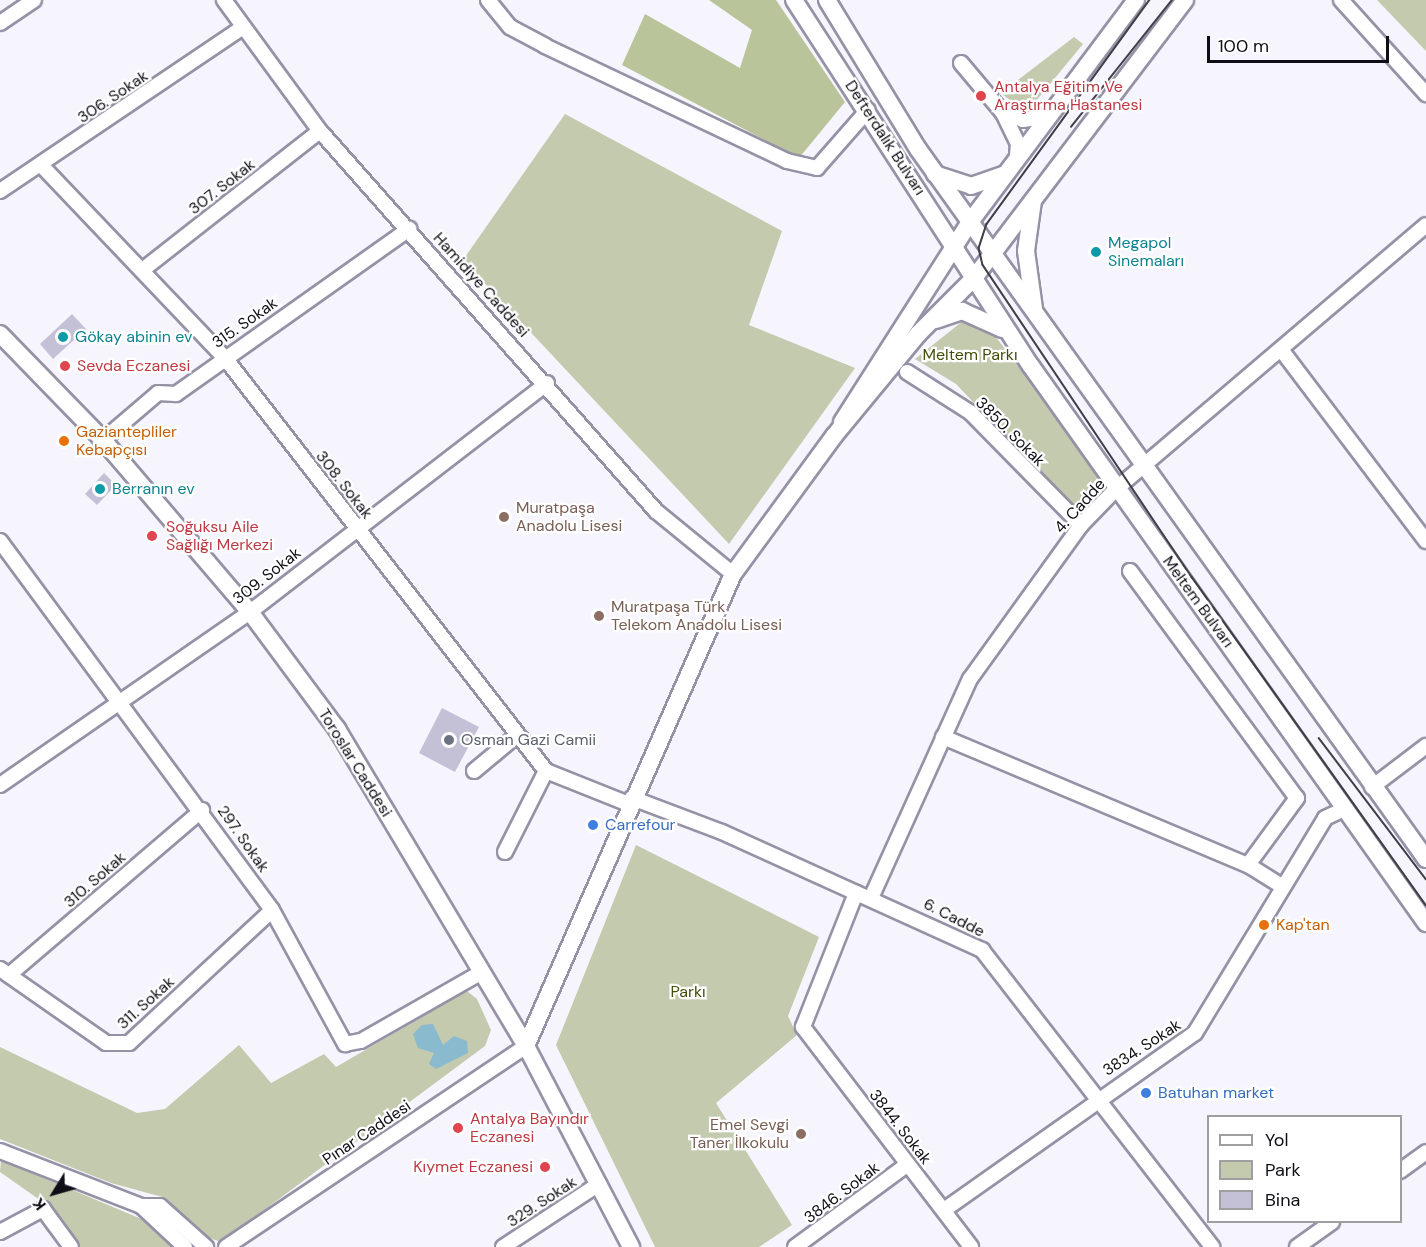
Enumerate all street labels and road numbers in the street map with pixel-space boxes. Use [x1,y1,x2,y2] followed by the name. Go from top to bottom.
[74,66,152,128] street label: 306. Sokak
[841,77,929,199] street label: Defterdalık Bulvarı
[185,155,259,219] street label: 307. Sokak
[429,229,533,341] street label: Hamidiye Caddesi
[209,294,281,352] street label: 315. Sokak
[971,393,1049,471] street label: 3850. Sokak
[311,447,377,523] street label: 308. Sokak
[1051,475,1109,537] street label: 4. Cadde
[229,544,305,608] street label: 309. Sokak
[1158,553,1238,651] street label: Meltem Bulvarı
[314,705,396,821] street label: Toroslar Caddesi
[213,802,273,876] street label: 297. Sokak
[60,848,130,912] street label: 310. Sokak
[920,894,988,942] street label: 6. Cadde
[114,972,178,1034] street label: 311. Sokak
[1099,1016,1185,1080] street label: 3834. Sokak
[865,1086,935,1168] street label: 3844. Sokak
[319,1096,415,1170] street label: Pınar Caddesi
[801,1158,883,1228] street label: 3846. Sokak
[504,1172,580,1232] street label: 329. Sokak

